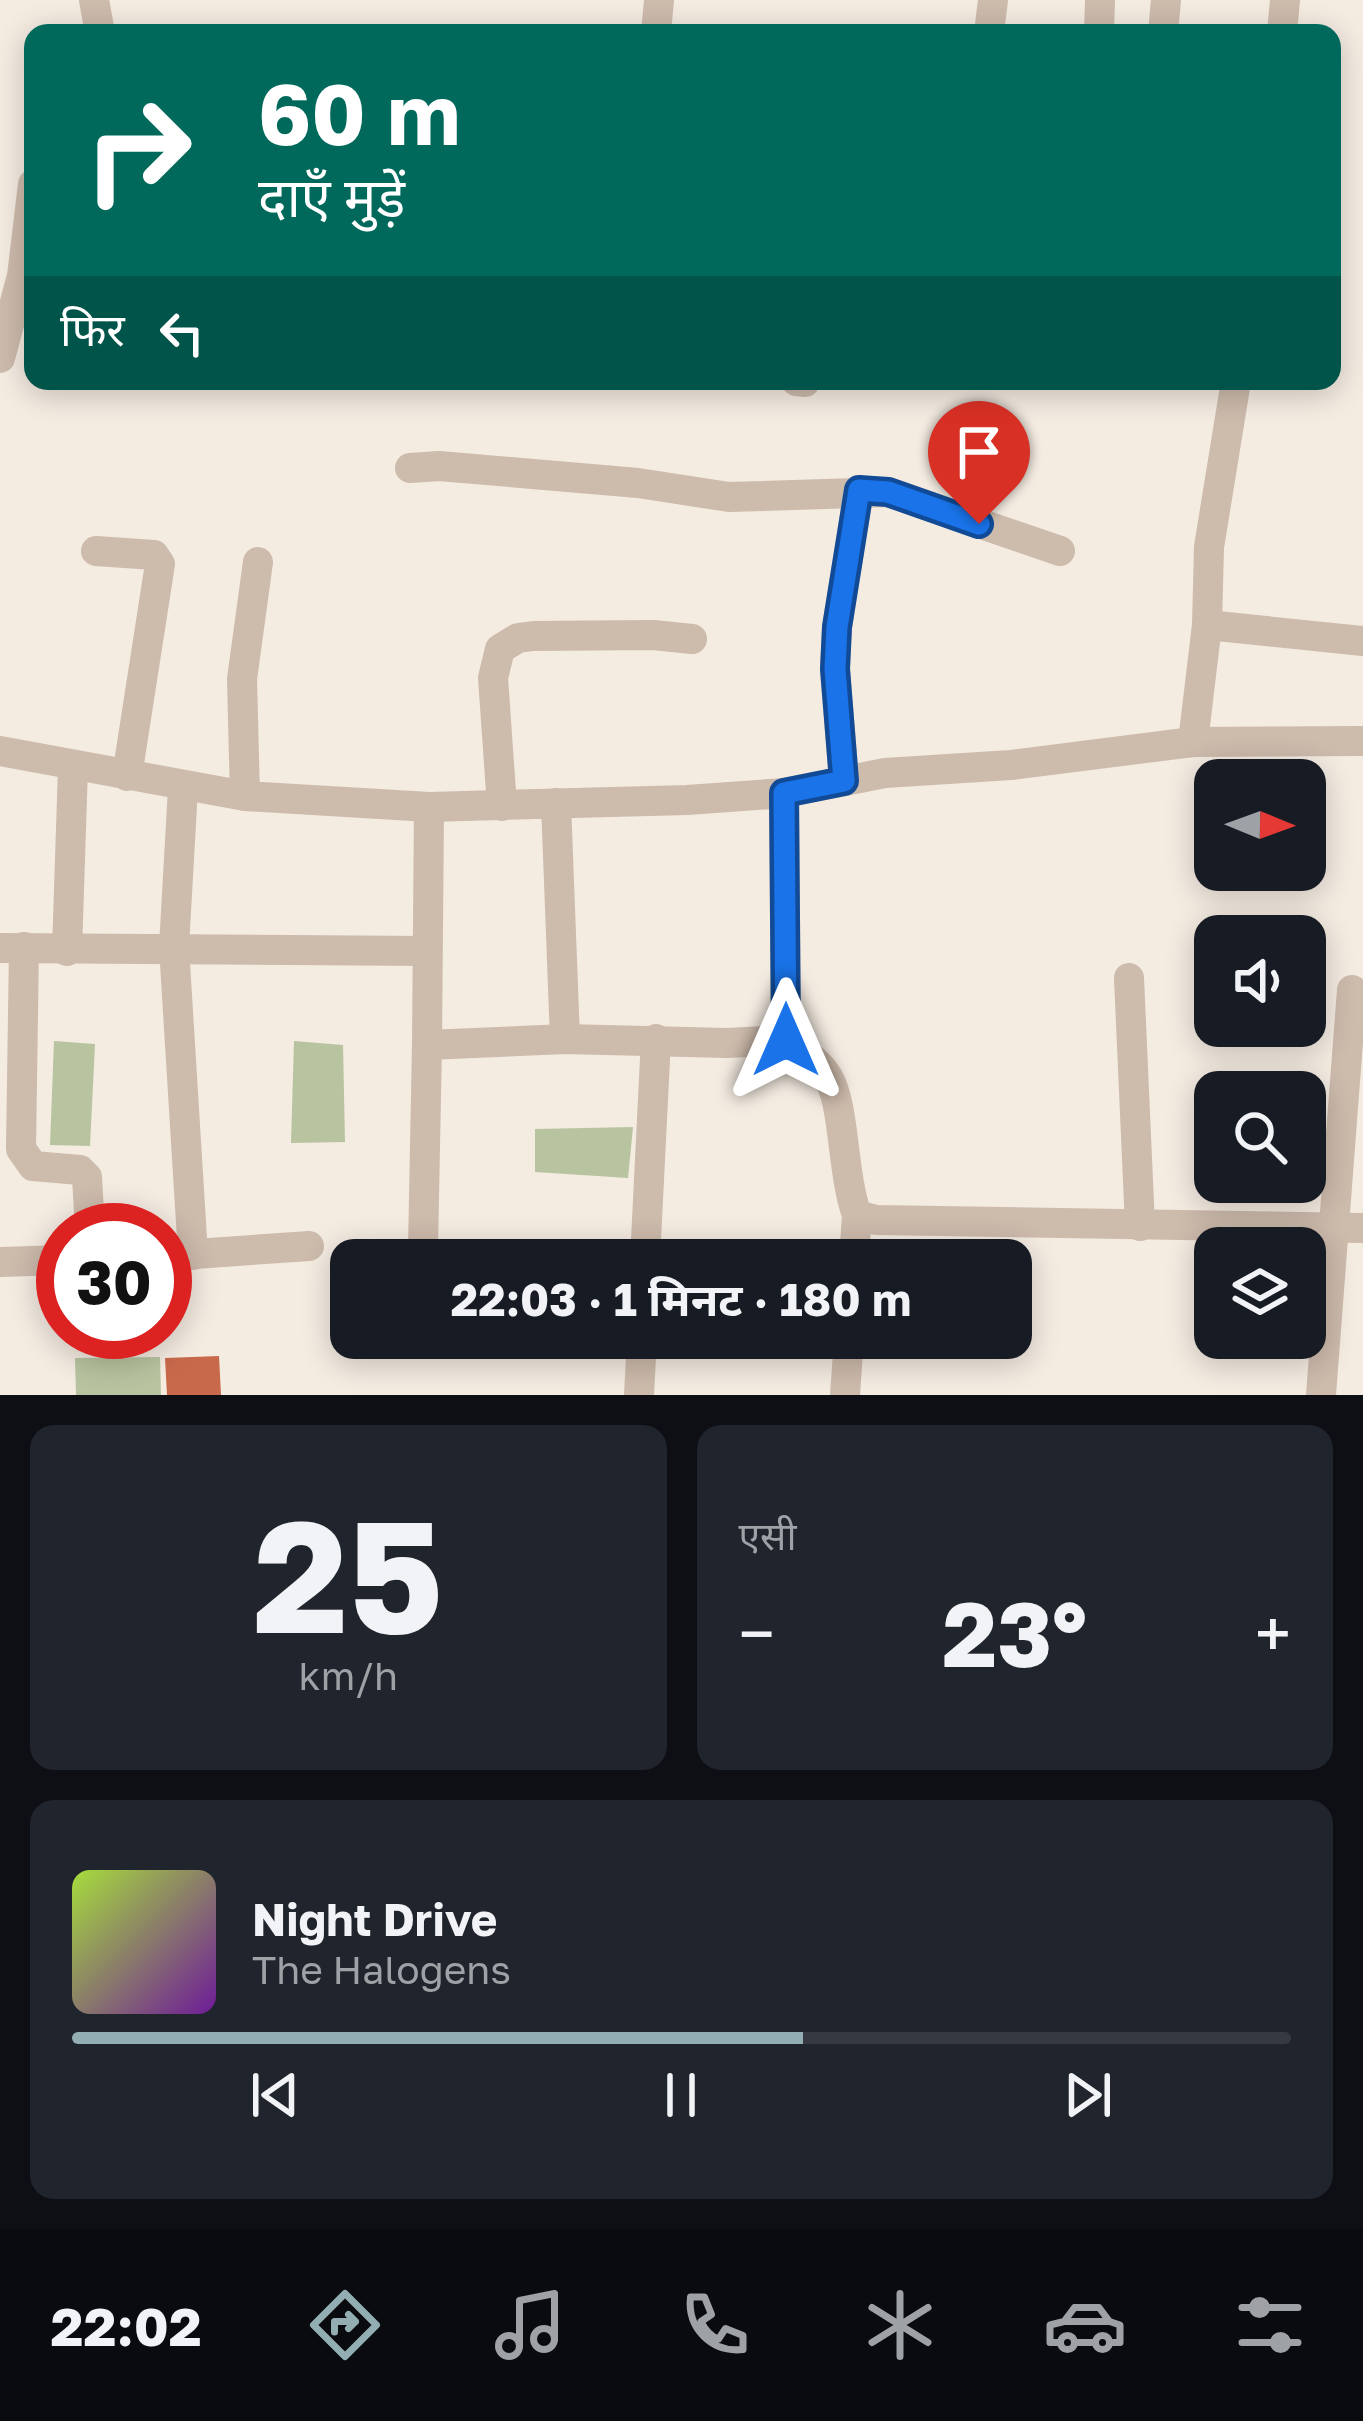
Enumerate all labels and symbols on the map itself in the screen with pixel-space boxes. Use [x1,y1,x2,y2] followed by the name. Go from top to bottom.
[928,401,1030,524] pin
[1194,759,1326,891] north arrow
[723,977,849,1103] position arrow
[36,1203,192,1359] speed limit sign: 30

